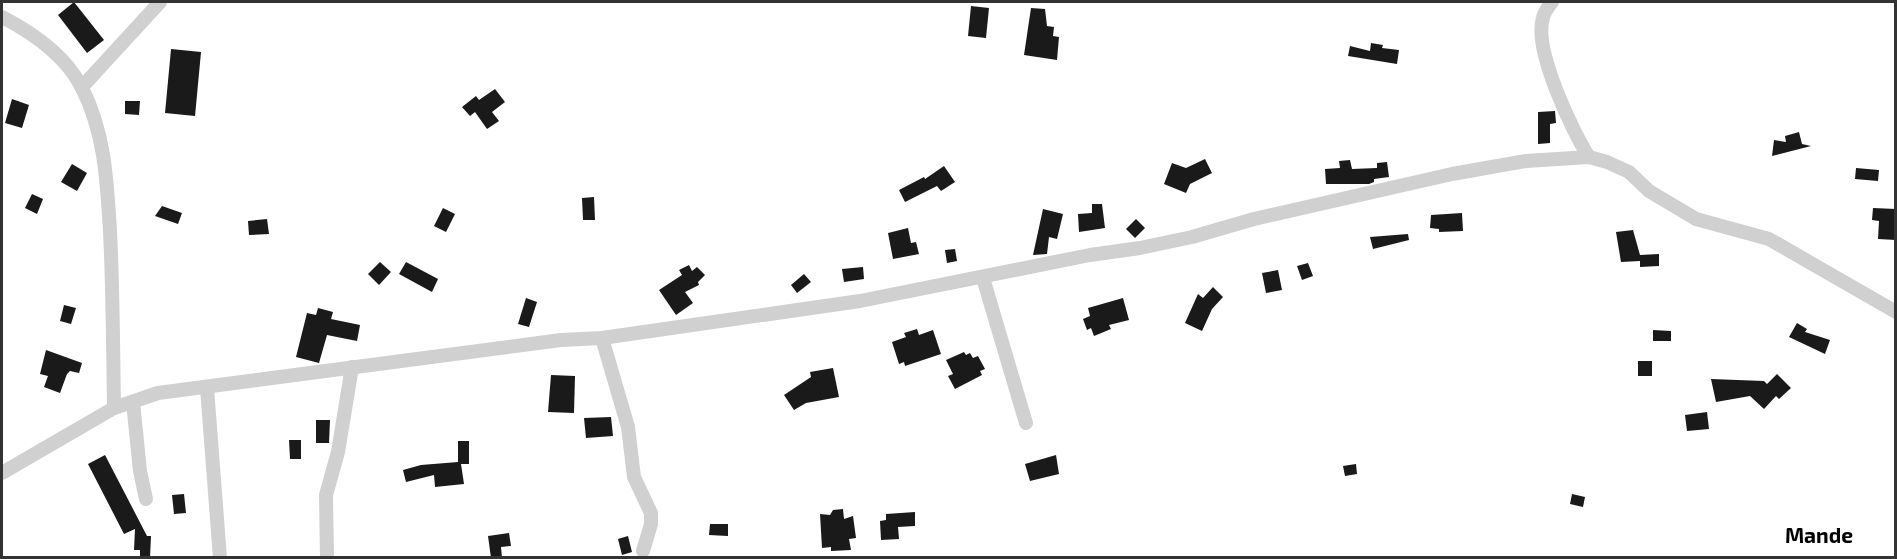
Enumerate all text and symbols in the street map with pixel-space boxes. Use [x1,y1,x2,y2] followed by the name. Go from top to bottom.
[1785,522,1853,547] district label: Mande

